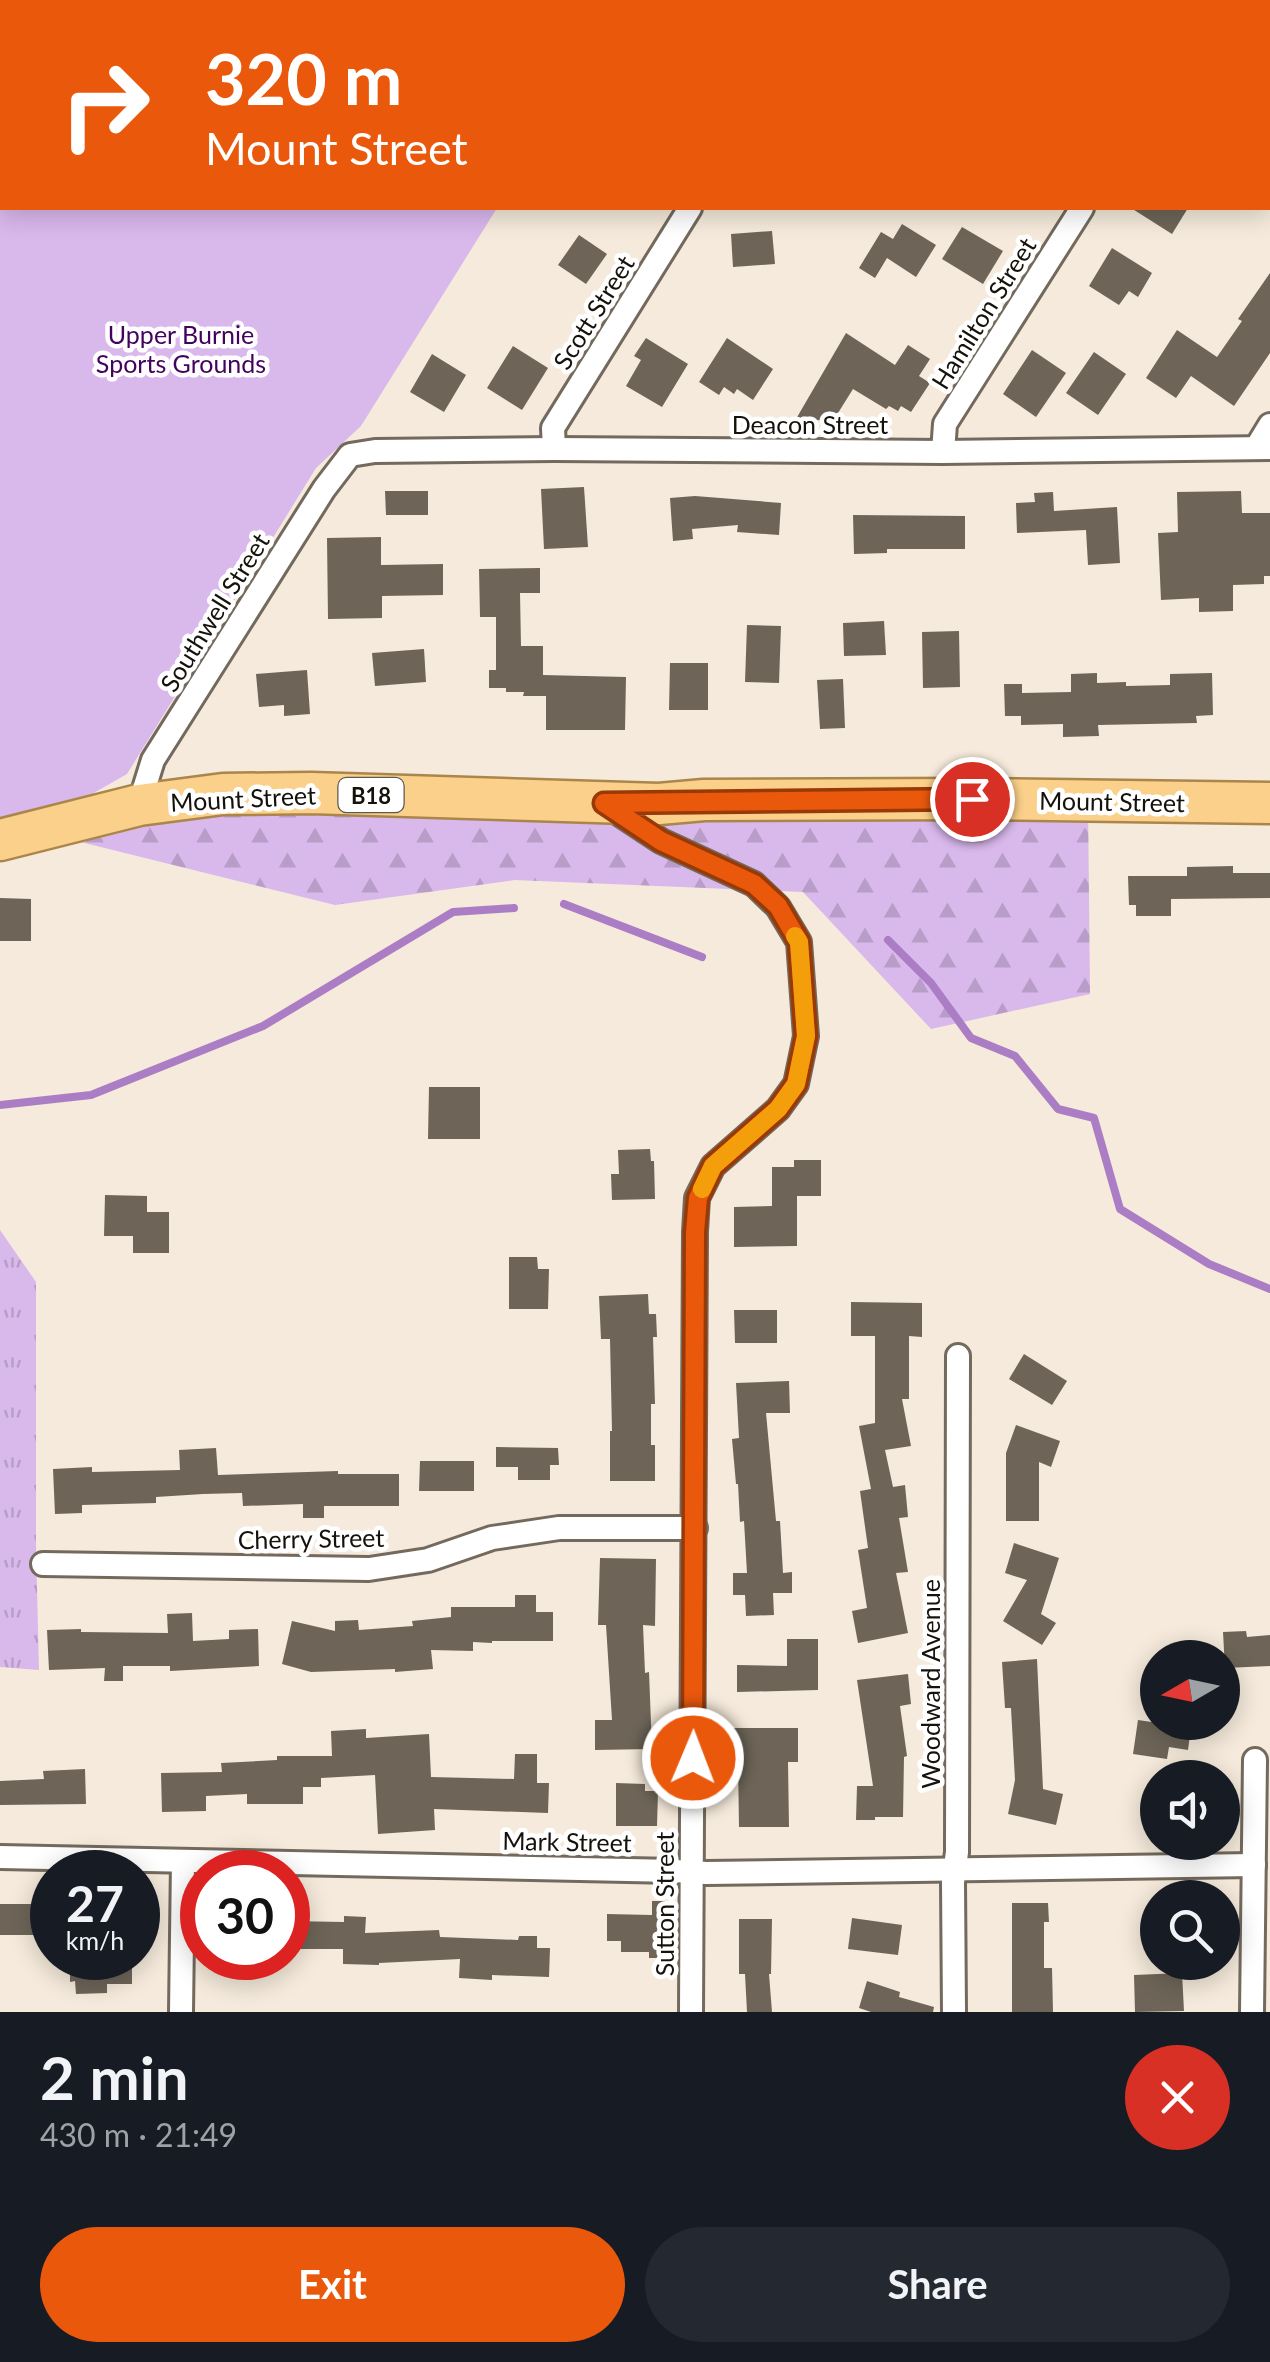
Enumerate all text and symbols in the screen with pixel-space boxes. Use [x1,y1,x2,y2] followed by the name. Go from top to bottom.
[205,36,402,120] text: 320 m
[40,40,170,170] icon: right
[205,121,468,175] text: Mount Street
[924,232,1042,394] street label: Hamilton Street
[546,250,640,374] street label: Scott Street
[96,319,266,378] park label: Upper Burnie Sports Grounds
[732,409,888,439] street label: Deacon Street
[153,527,275,697] street label: Southwell Street
[930,757,1015,842] pin
[945,772,1000,827] icon: arrive
[338,778,404,812] road number: B18
[169,779,317,817] street label: Mount Street
[1039,785,1185,817] street label: Mount Street
[237,1522,385,1554] street label: Cherry Street
[915,1579,945,1789] street label: Woodward Avenue
[1140,1640,1240,1740] north arrow
[1140,1640,1240,1980] map controls
[641,1706,745,1810] position arrow
[1140,1760,1240,1860] button: sound
[502,1825,632,1857] street label: Mark Street
[649,1832,679,1976] street label: Sutton Street
[180,1850,310,1980] speed limit sign: 30
[66,1873,124,1933] text: 27
[1140,1880,1240,1980] button: search
[66,1925,124,1955] text: km/h
[40,2041,189,2113] text: 2 min
[1125,2045,1230,2150] button: close
[40,2115,237,2154] text: 430 m · 21:49
[40,2227,625,2342] button: Exit
[645,2227,1230,2342] button: Share

